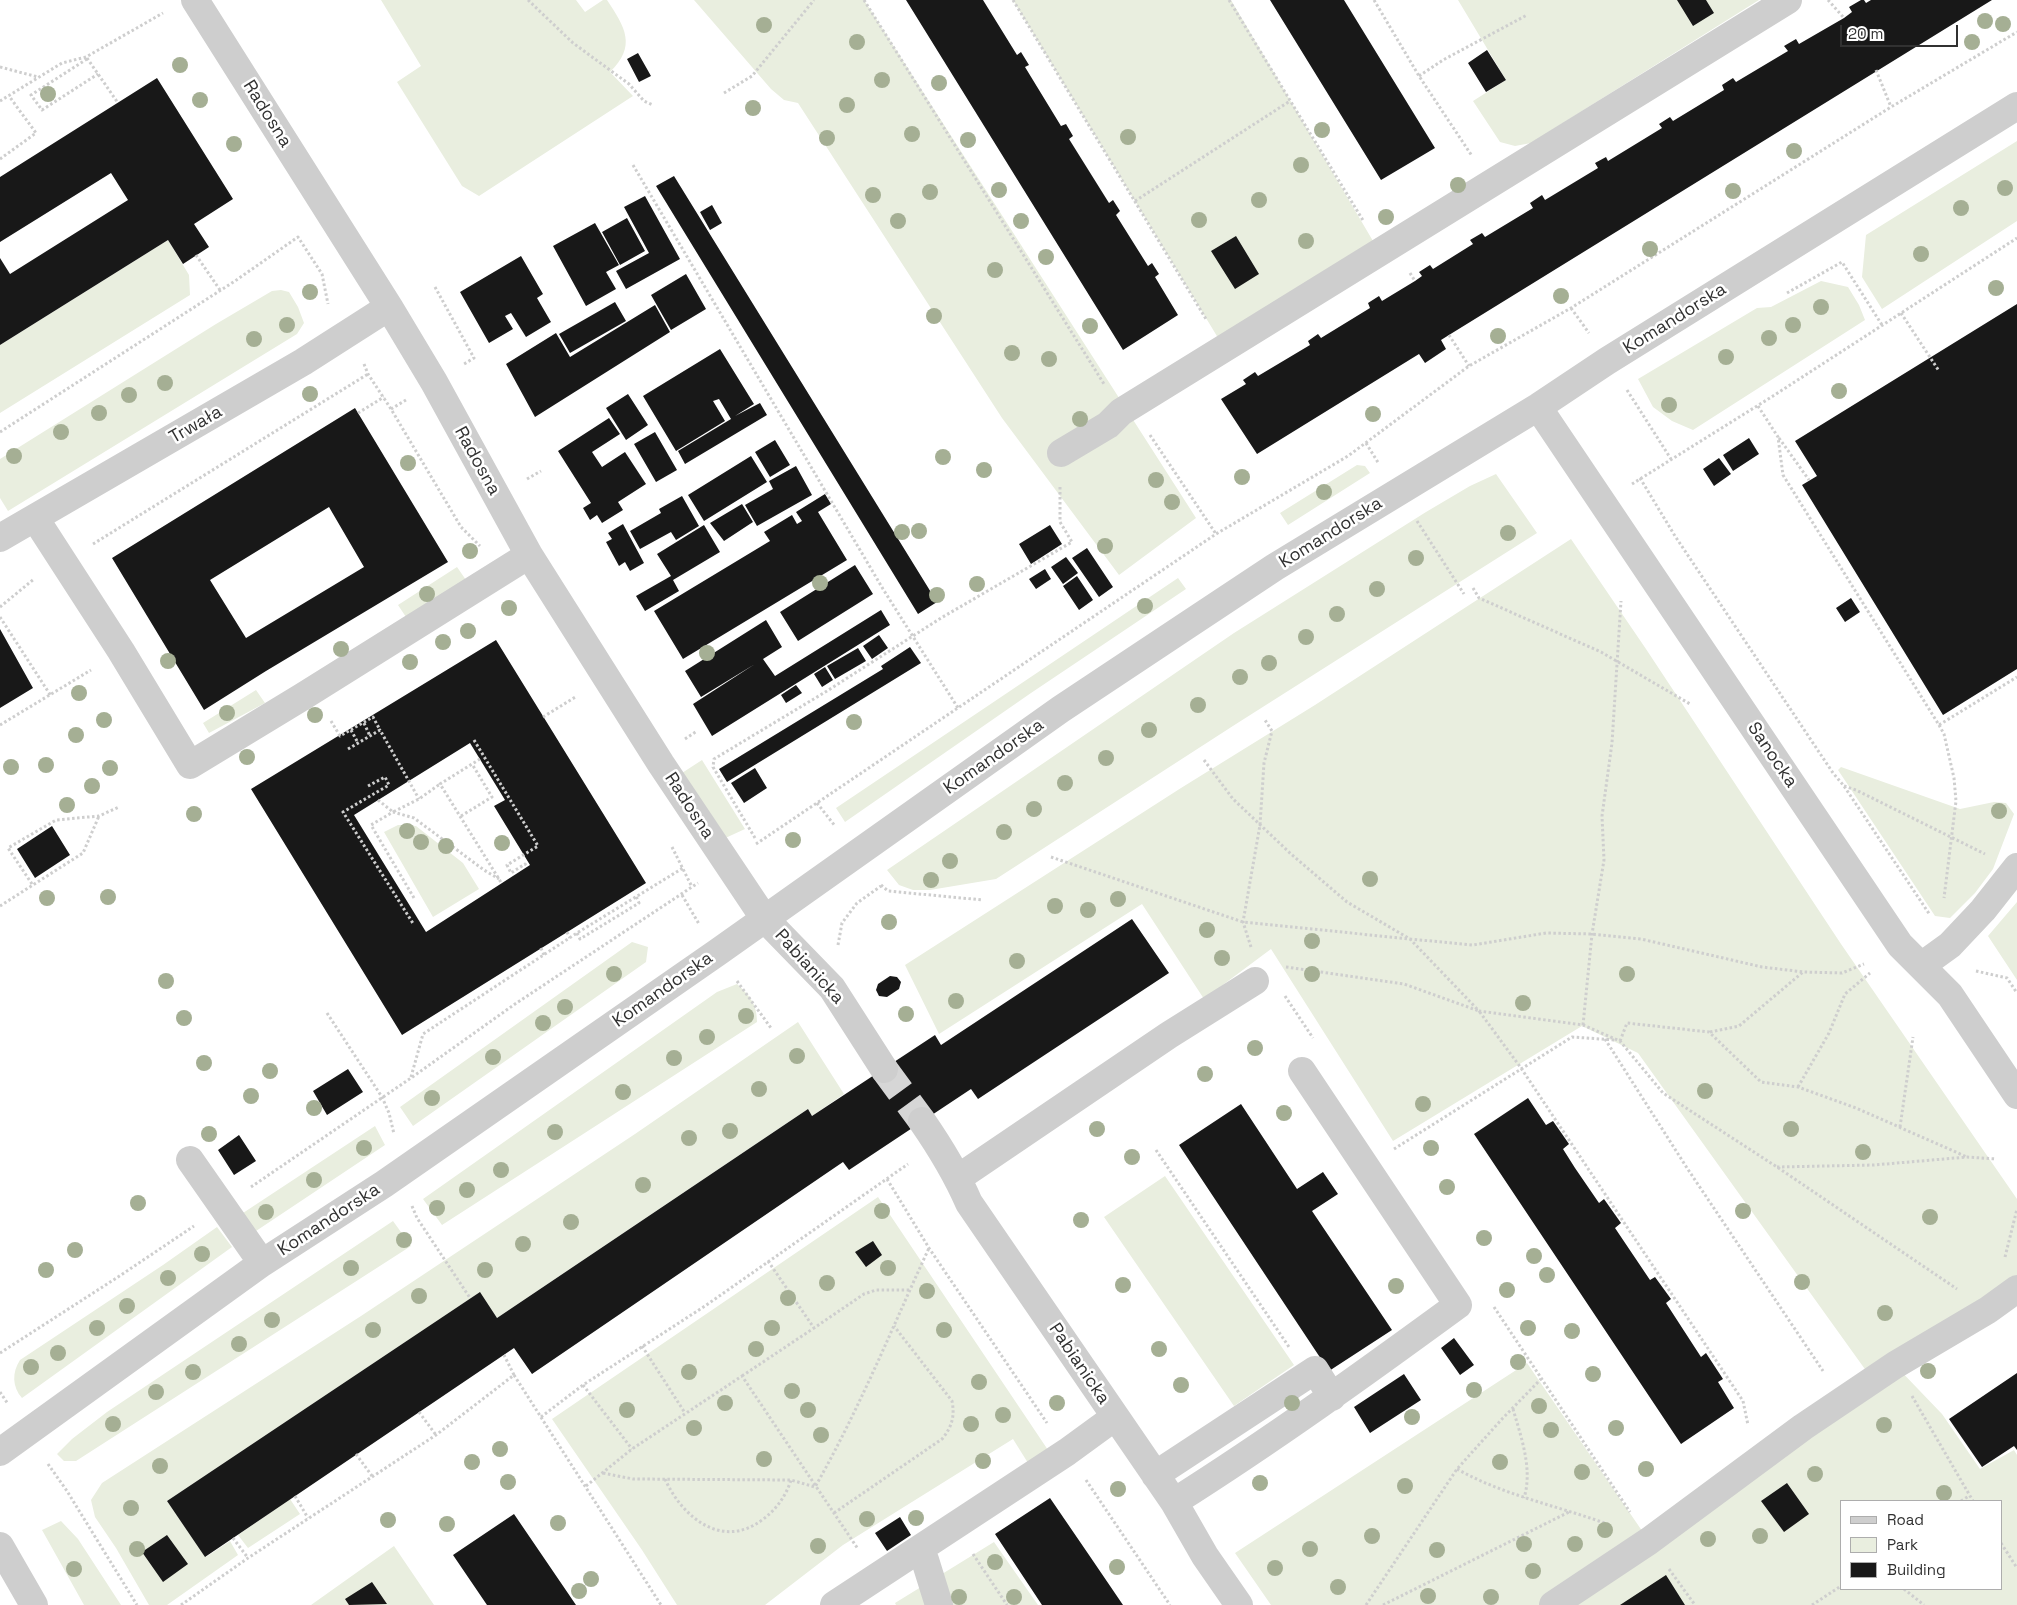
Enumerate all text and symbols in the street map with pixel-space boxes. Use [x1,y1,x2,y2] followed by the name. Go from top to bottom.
[1842,15,1960,47] scale bar
[1848,24,1883,43] text: 20 m
[238,76,296,152] street label: Radosna
[1620,279,1730,359] street label: Komandorska
[166,401,226,449] street label: Trwała
[449,423,505,499] street label: Radosna
[1276,493,1386,573] street label: Komandorska
[940,715,1048,799] street label: Komandorska
[1742,718,1802,792] street label: Sanocka
[660,769,718,843] street label: Radosna
[770,925,848,1009] street label: Pabianicka
[609,948,717,1032] street label: Komandorska
[274,1179,384,1261] street label: Komandorska
[1044,1319,1114,1409] street label: Pabianicka
[1840,1500,2002,1590] legend
[1887,1510,1924,1529] text: Road
[1887,1535,1918,1554] text: Park
[1887,1560,1946,1579] text: Building

